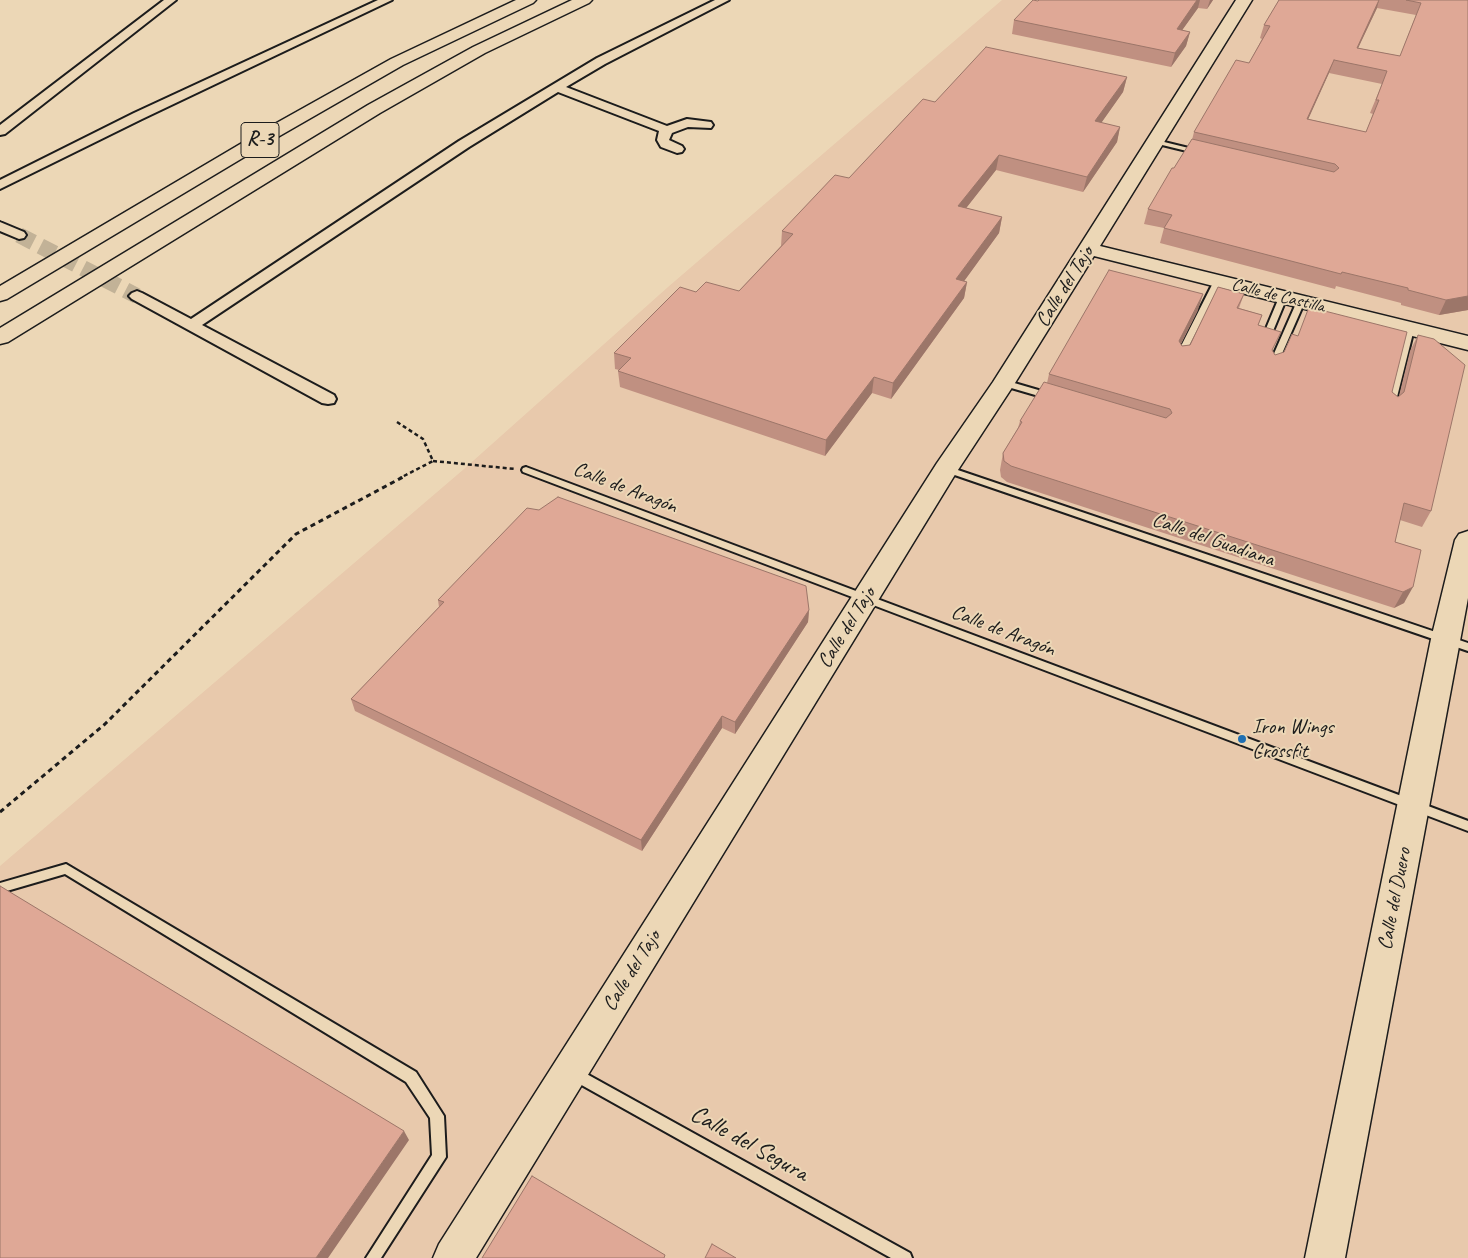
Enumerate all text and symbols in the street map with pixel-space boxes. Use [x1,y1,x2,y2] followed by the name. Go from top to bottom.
[241,122,279,158] road number: R-3
[1030,242,1100,332] street label: Calle del Tajo
[1229,274,1327,318] street label: Calle de Castilla
[569,457,681,519] street label: Calle de Aragón
[1149,507,1277,573] street label: Calle del Guadiana
[812,583,882,673] street label: Calle del Tajo
[947,600,1059,662] street label: Calle de Aragón
[1252,714,1333,764] place label: Iron Wings Crossfit
[1236,733,1248,745] marker: Iron Wings Crossfit
[1373,846,1417,952] street label: Calle del Duero
[597,926,667,1016] street label: Calle del Tajo
[685,1099,813,1189] street label: Calle del Segura

